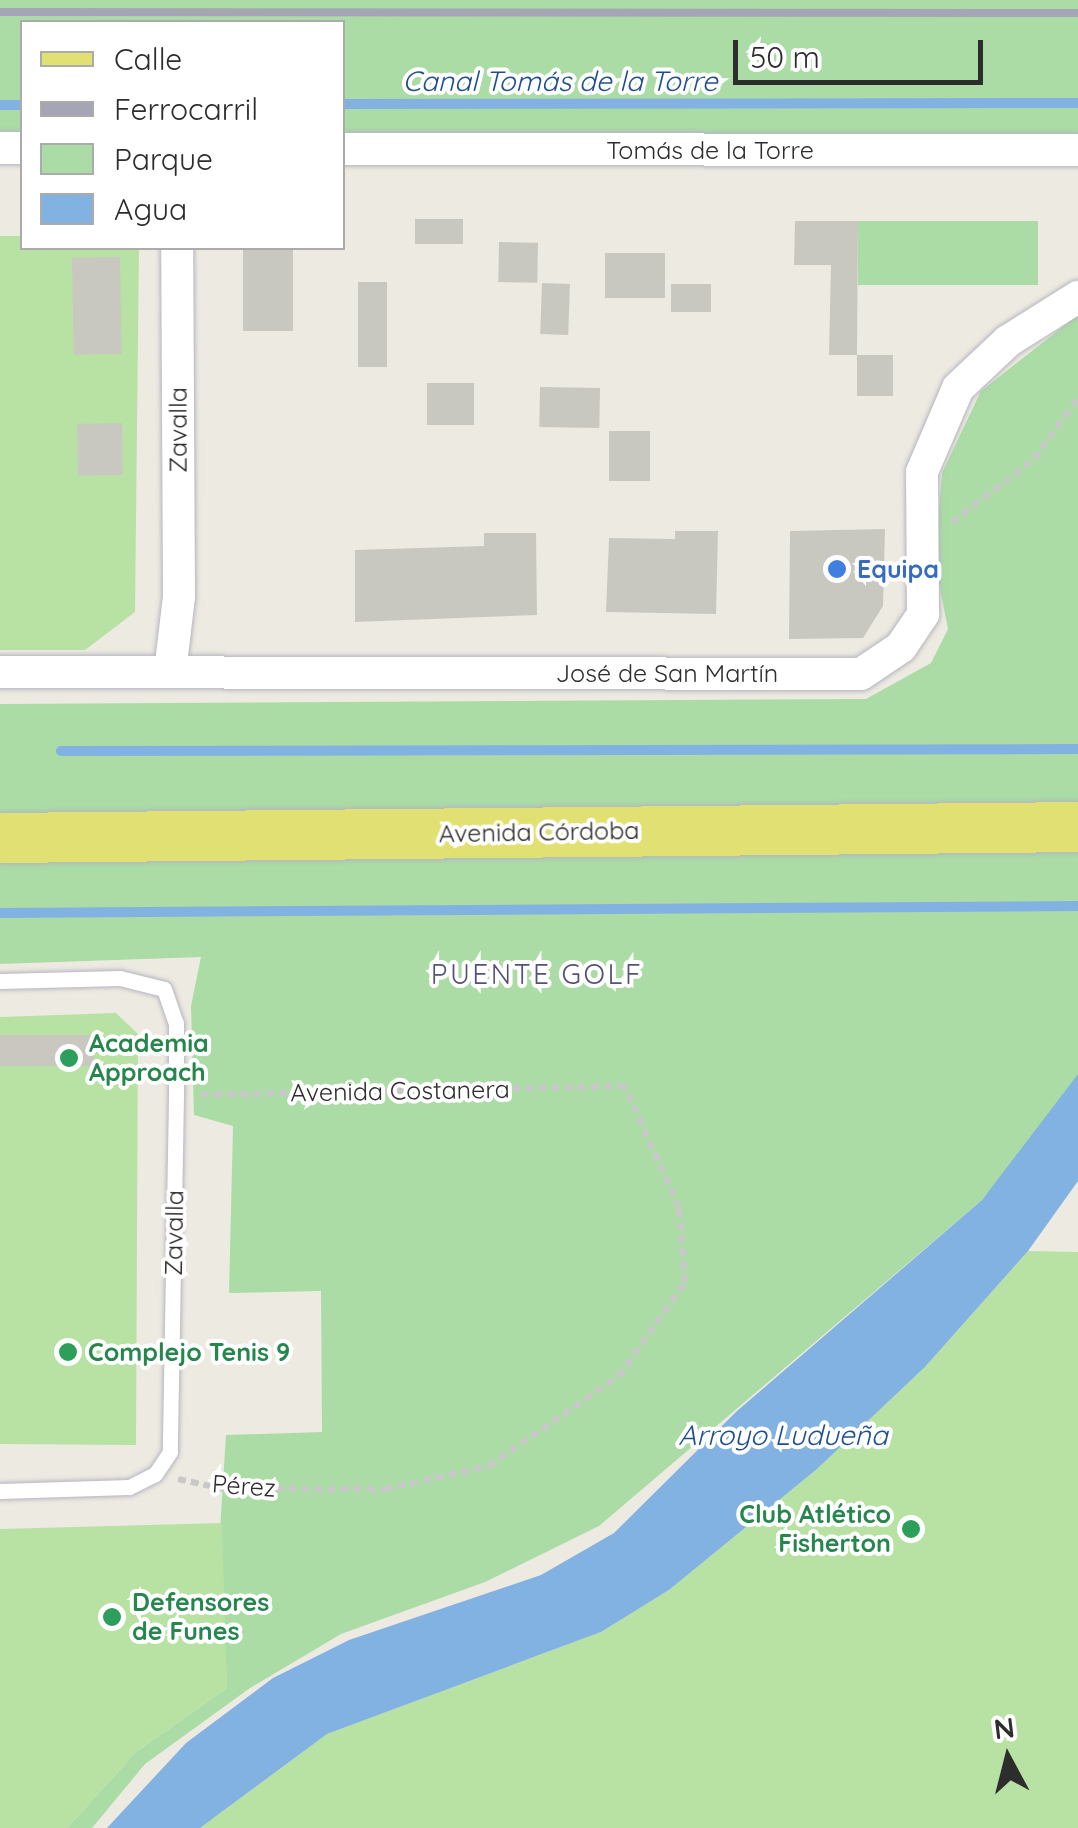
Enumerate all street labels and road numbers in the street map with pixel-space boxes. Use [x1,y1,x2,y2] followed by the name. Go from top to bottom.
[606,135,814,165] street label: Tomás de la Torre
[163,387,193,473] street label: Zavalla
[556,658,778,688] street label: José de San Martín
[438,815,640,849] street label: Avenida Córdoba
[290,1074,510,1108] street label: Avenida Costanera
[158,1190,190,1276] street label: Zavalla
[211,1469,277,1503] street label: Pérez

